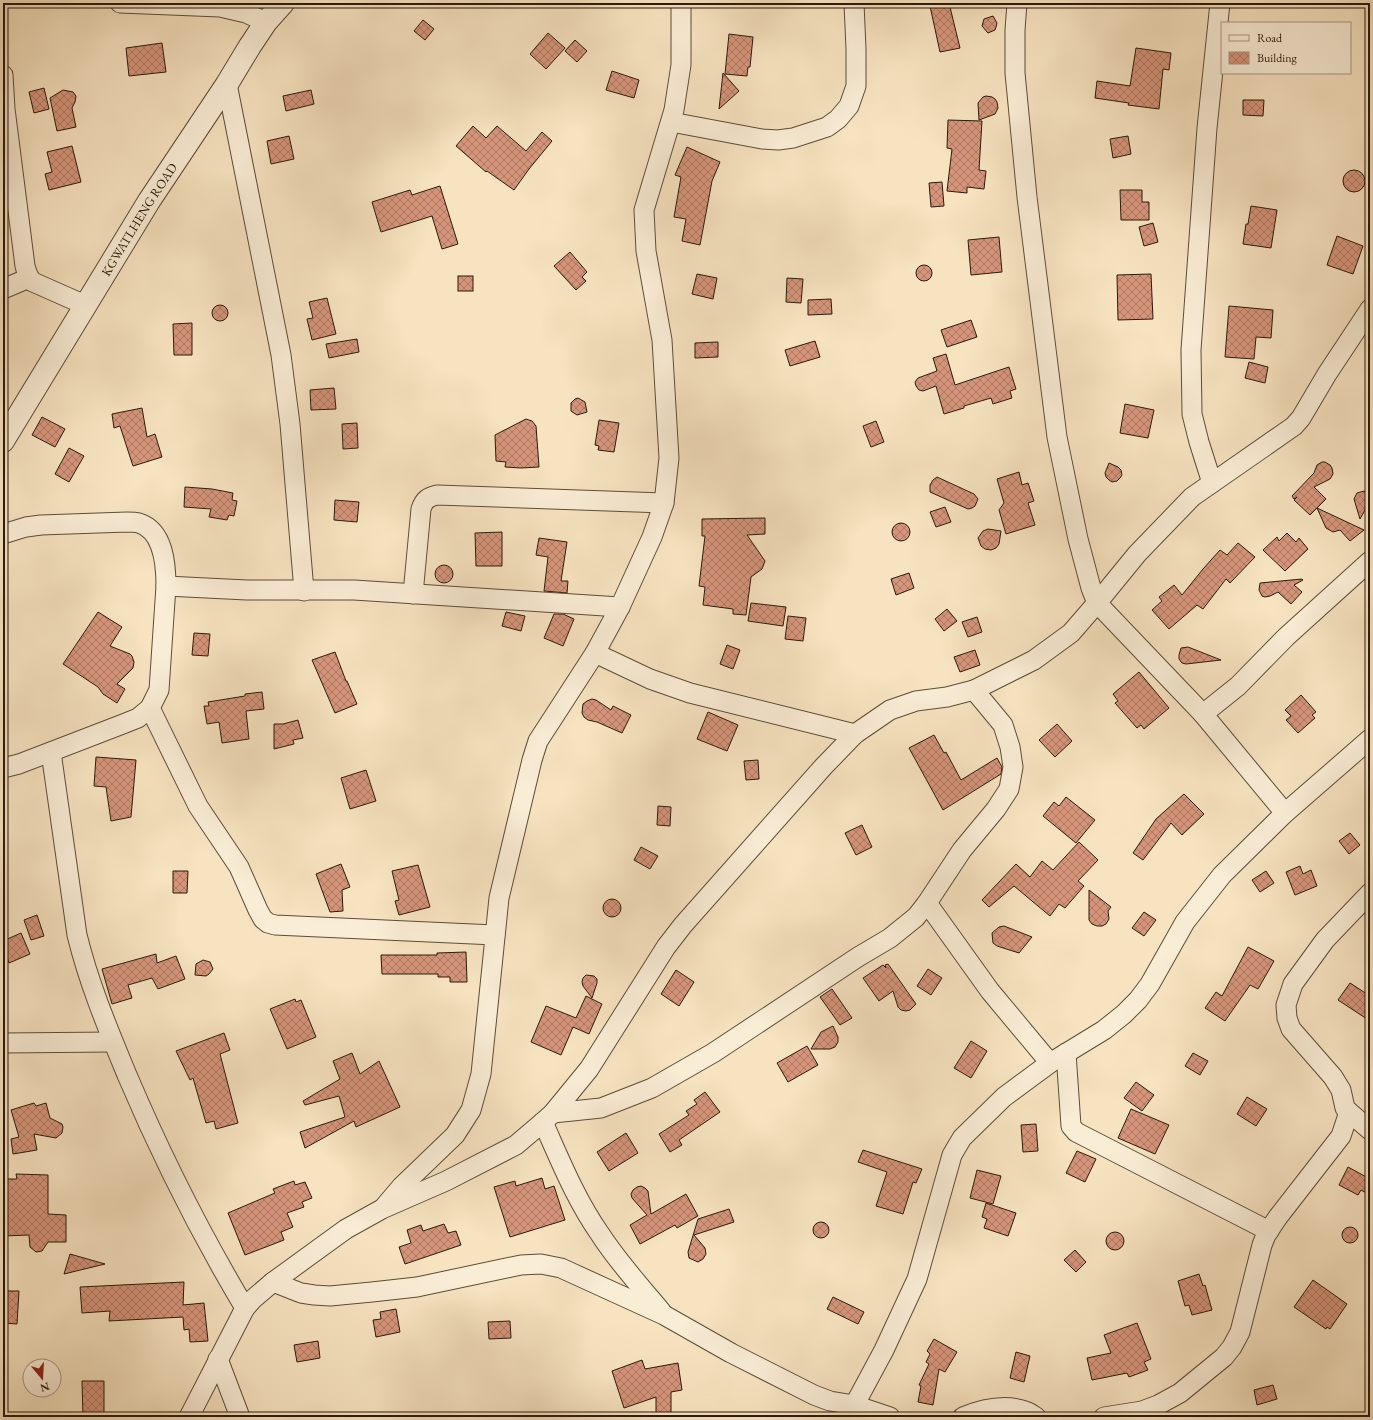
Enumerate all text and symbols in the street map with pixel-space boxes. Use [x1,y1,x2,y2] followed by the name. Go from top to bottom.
[1221,22,1351,74] legend
[1257,30,1283,46] text: Road
[1257,50,1298,66] text: Building
[97,160,181,279] street label: KGWATLHENG ROAD
[22,1358,62,1398] north arrow
[39,1379,51,1396] text: N

